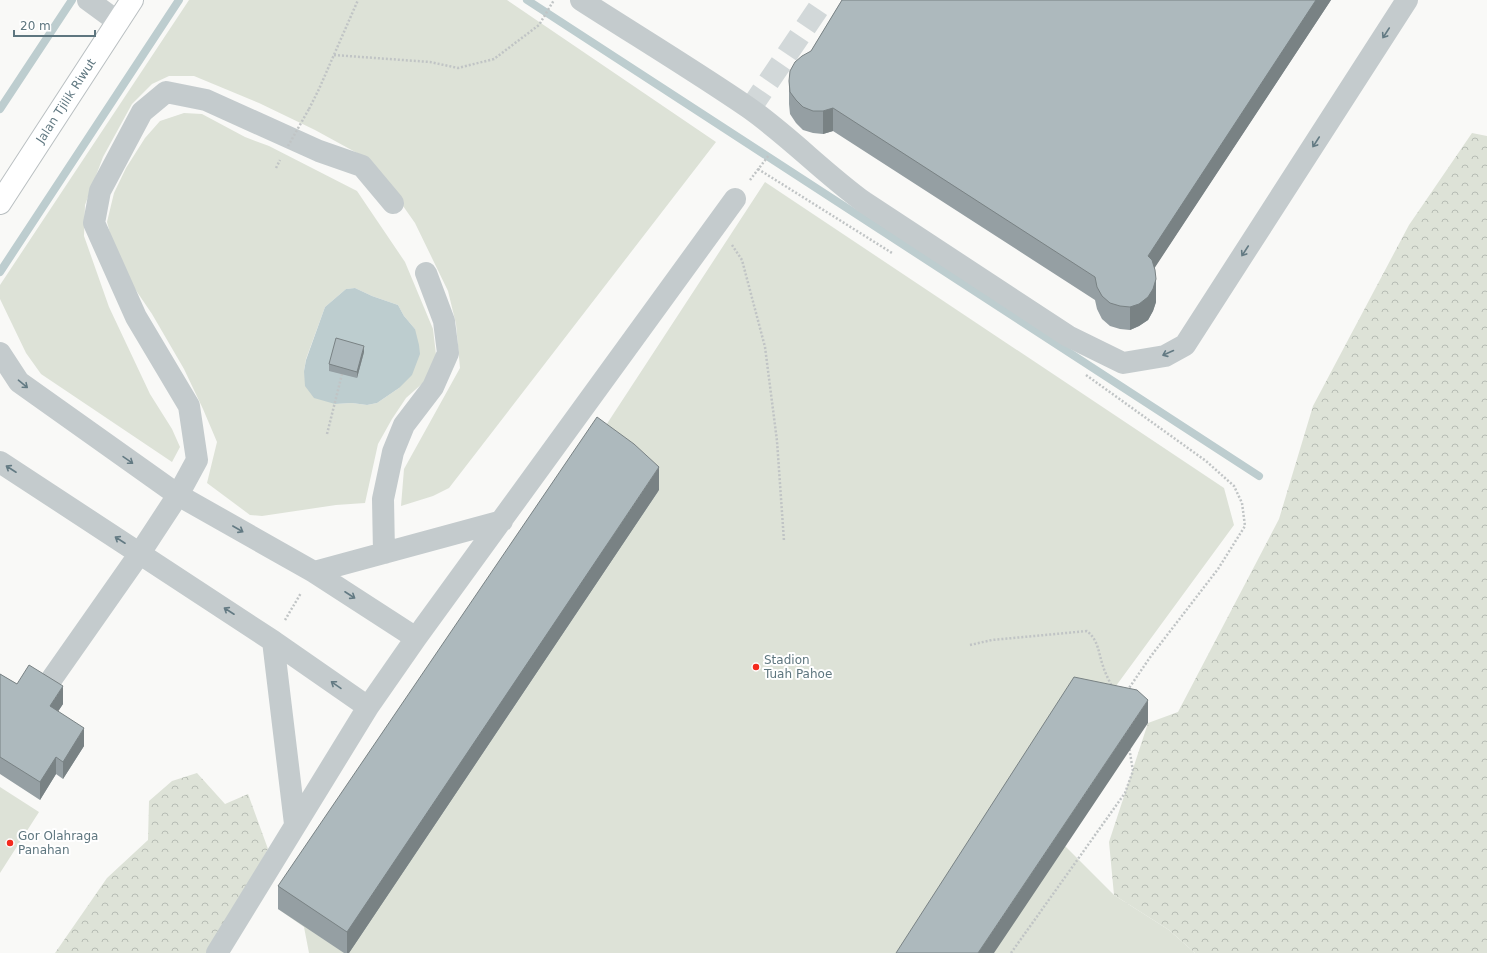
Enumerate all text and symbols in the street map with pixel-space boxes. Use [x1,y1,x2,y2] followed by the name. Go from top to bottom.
[14,12,95,38] scale bar
[20,19,51,33] text: 20 m
[1382,27,1390,38] one-way arrow
[33,56,99,147] street label: Jalan Tjilik Riwut
[1311,136,1319,148] one-way arrow
[1241,245,1249,256] one-way arrow
[1163,350,1175,358] one-way arrow
[18,380,28,389] one-way arrow
[123,456,134,464] one-way arrow
[6,465,17,473] one-way arrow
[232,526,244,534] one-way arrow
[115,536,126,544] one-way arrow
[344,592,356,600] one-way arrow
[223,607,234,616] one-way arrow
[763,653,832,681] place label: Stadion Tuah Pahoe
[751,662,761,672] marker: Stadion Tuah Pahoe
[331,681,342,689] one-way arrow
[18,829,98,857] place label: Gor Olahraga Panahan
[5,838,15,848] marker: Gor Olahraga Panahan

